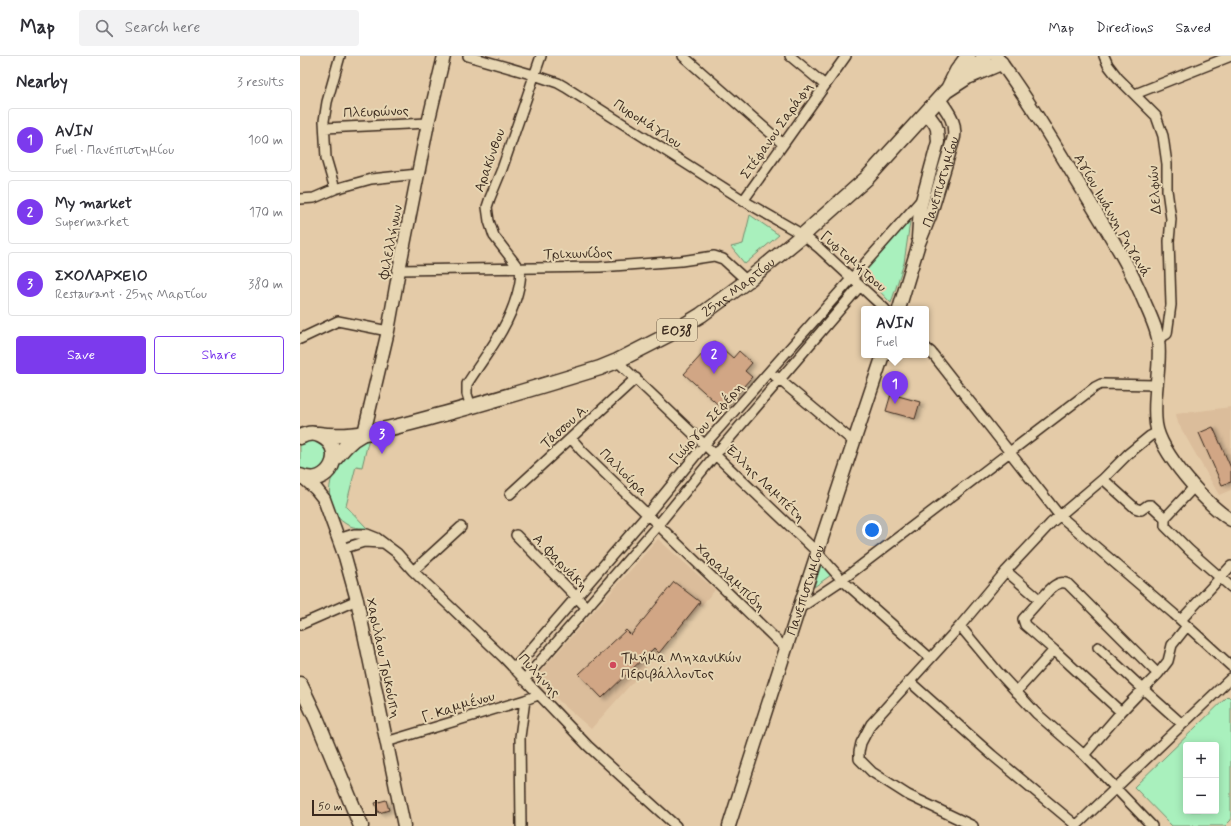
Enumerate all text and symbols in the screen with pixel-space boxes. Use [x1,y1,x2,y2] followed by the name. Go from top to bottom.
[79,10,359,46] search box
[20,15,55,40] text: Map
[93,17,115,39] icon: search
[125,18,200,38] text: Search here
[1048,19,1074,37] text: Map
[1096,19,1154,37] text: Directions
[1176,19,1211,37] text: Saved
[16,71,68,93] text: Nearby
[237,74,284,91] text: 3 results
[736,78,817,183] street label: Στέφανου Σαράφη
[610,95,685,153] street label: Πυρομάγλου
[343,102,409,122] street label: Πλευρώνος
[55,122,93,142] text: AVIN
[470,126,510,195] street label: Αρακύνθου
[27,132,33,149] text: 1
[248,132,283,149] text: 100 m
[918,134,964,230] street label: Πανεπιστημίου
[55,142,174,159] text: Fuel · Πανεπιστημίου
[1070,151,1155,280] street label: Αγίου Ιωάννη Ρηγανά
[1144,165,1166,215] street label: Δελφών
[55,194,132,214] text: My market
[27,204,33,221] text: 2
[249,204,283,221] text: 170 m
[375,204,407,282] street label: Φιλελλήνων
[55,214,129,231] text: Supermarket
[817,227,890,296] street label: Γυφτομήτρου
[543,244,613,264] street label: Τριχωνίδος
[698,254,779,321] street label: 25ης Μαρτίου
[55,266,148,286] text: ΣΧΟΛΑΡΧΕΙΟ
[27,276,33,293] text: 3
[248,276,283,293] text: 380 m
[55,286,207,303] text: Restaurant · 25ης Μαρτίου
[861,306,929,358] popup
[876,314,914,334] text: AVIN
[657,319,697,341] road number: ΕΟ38
[876,334,898,351] text: Fuel
[16,336,146,374] button: Save
[154,336,284,374] button: Share
[701,341,727,374] pin: 2
[882,371,908,404] pin: 1
[665,378,748,469] street label: Γιώργου Σεφέρη
[537,401,592,453] street label: Τάσσου Α.
[369,421,395,454] pin: 3
[722,440,810,526] street label: Έλλης Λαμπέτη
[595,445,651,501] street label: Παλιούρα
[862,520,882,540] your location
[529,530,592,595] street label: Α. Φαρνάκη
[691,540,769,616] street label: Χαραλαμπίδη
[783,543,829,638] street label: Πανεπιστημίου
[361,596,405,720] street label: Χαριλάου Τρικούπη
[621,649,741,683] place label: Τμήμα Μηχανικών Περιβάλλοντος
[514,650,564,701] street label: Πυλήνης
[608,660,618,670] marker: Τμήμα Μηχανικών Περιβάλλοντος
[419,686,497,727] street label: Γ. Καμμένου
[1183,742,1219,814] map controls
[1183,742,1219,778] button: +
[1183,778,1219,814] button: −
[312,798,377,817] scale bar
[318,800,343,814] text: 50 m

